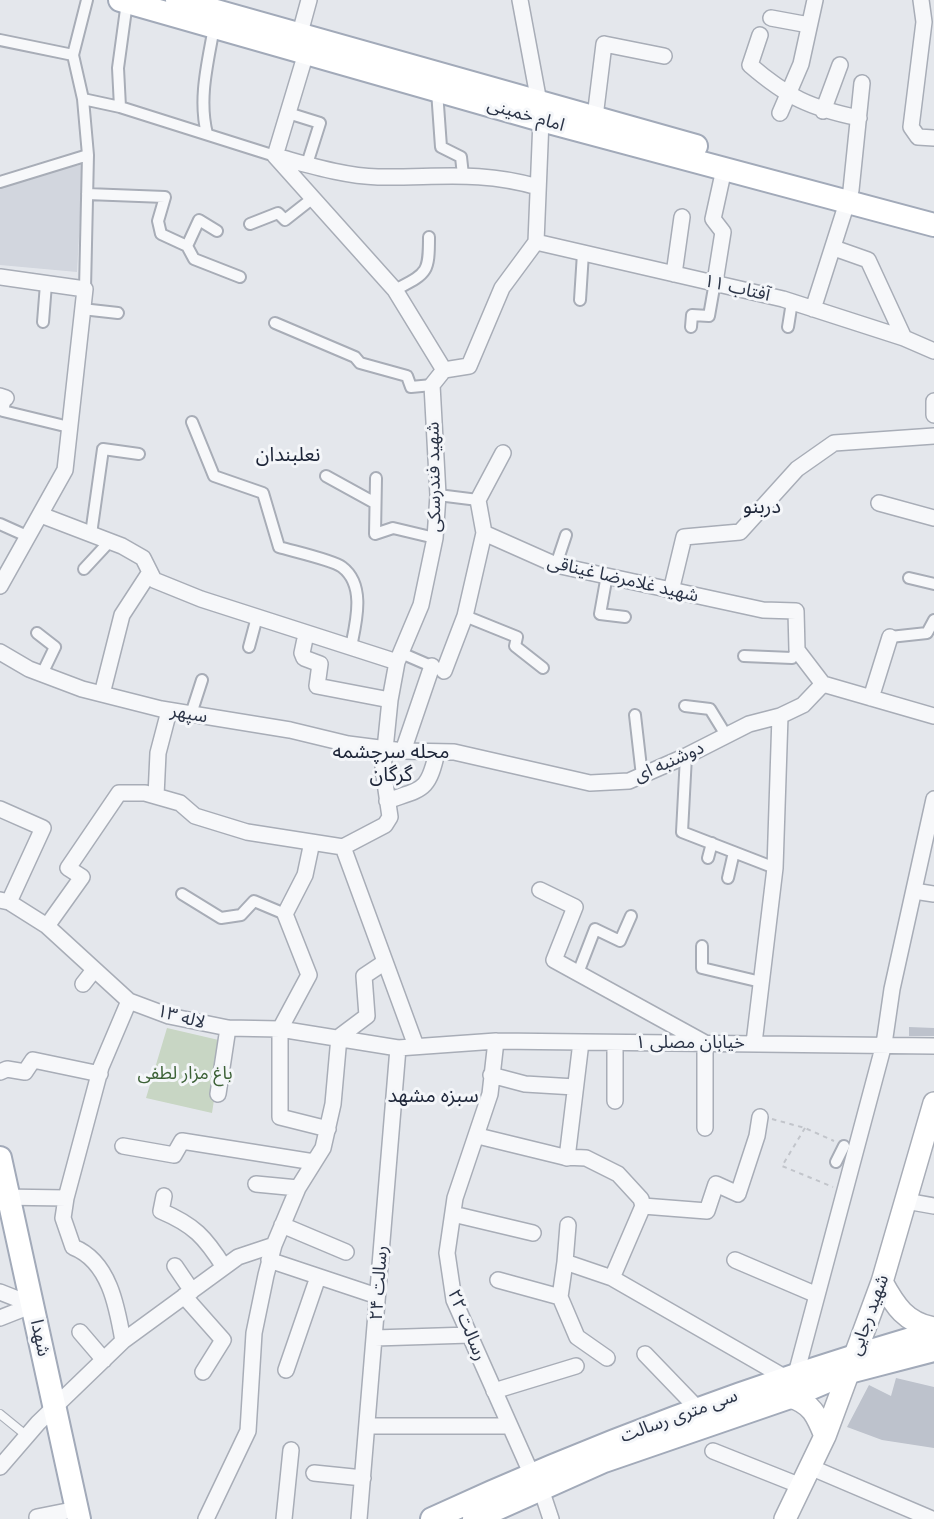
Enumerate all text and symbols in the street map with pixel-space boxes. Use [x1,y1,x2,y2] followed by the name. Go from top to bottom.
[485,94,567,136] street label: امام خمینی
[702,270,772,306] street label: آفتاب ۱۱
[422,422,446,532] street label: شهید فندرسکی
[256,443,320,467] district label: نعلبندان
[743,495,781,519] district label: دربنو
[545,551,701,607] street label: شهید غلامرضا غیناقی
[169,700,209,728] street label: سپهر
[631,737,707,787] street label: دوشنبه ای
[333,740,449,787] district label: محله سرچشمه گرگان
[154,1000,208,1034] street label: لاله ۱۳
[635,1032,745,1054] street label: خیابان مصلی ۱
[137,1063,233,1085] park label: باغ مزار لطفی
[387,1084,479,1108] district label: سبزه مشهد
[366,1245,392,1321] street label: ۲۴ رسالت
[844,1272,894,1358] street label: شهید رجایی
[443,1286,491,1364] street label: ۲۲ رسالت
[26,1318,54,1358] street label: شهدا
[617,1385,741,1447] street label: سی متری رسالت

